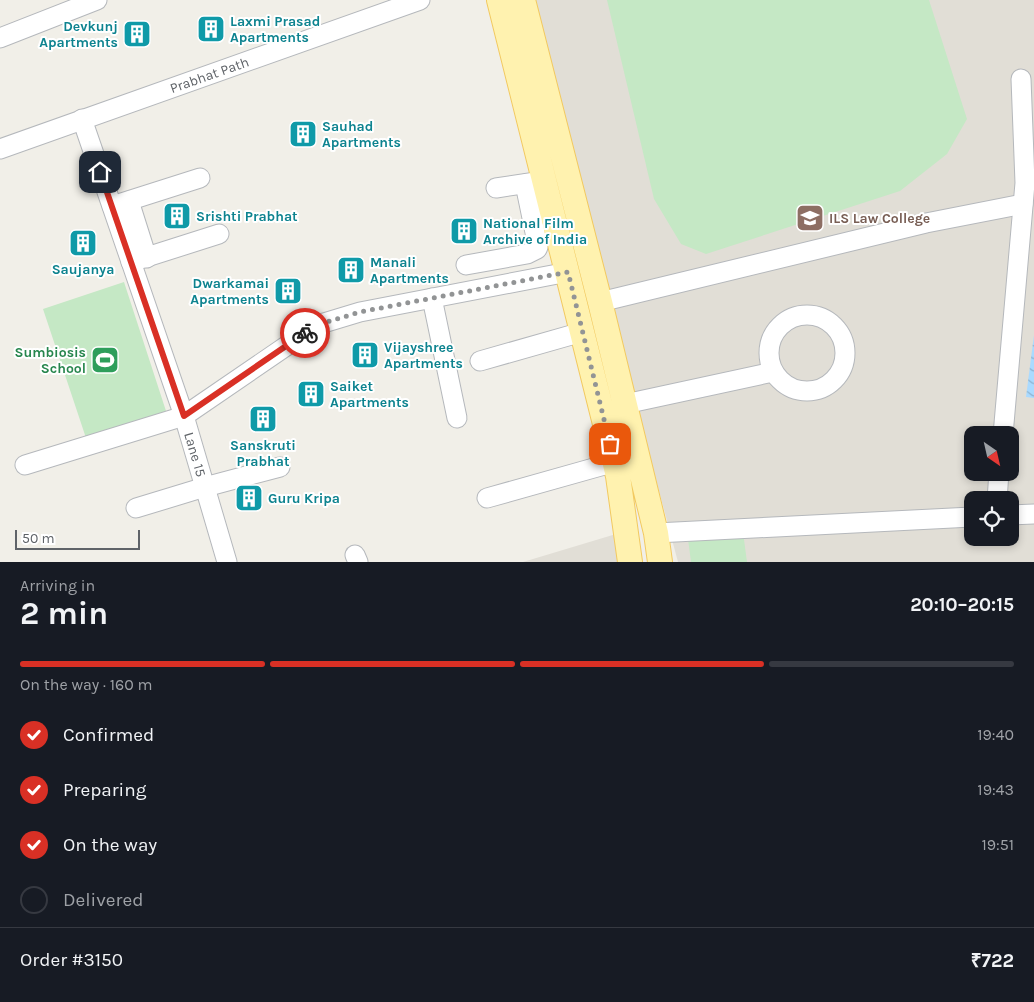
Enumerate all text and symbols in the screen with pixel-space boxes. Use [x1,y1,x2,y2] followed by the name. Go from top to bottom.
[230,13,320,46] place label: Laxmi Prasad Apartments
[196,14,226,44] building icon: Laxmi Prasad Apartments
[39,18,118,51] place label: Devkunj Apartments
[122,19,152,49] building icon: Devkunj Apartments
[167,53,251,97] street label: Prabhat Path
[322,118,401,151] place label: Sauhad Apartments
[288,119,318,149] building icon: Sauhad Apartments
[79,151,121,193] pin
[86,158,114,186] icon: home
[162,201,192,231] building icon: Srishti Prabhat
[795,203,825,233] school or university icon: ILS Law College
[196,208,298,225] place label: Srishti Prabhat
[829,210,930,227] place label: ILS Law College
[483,215,587,248] place label: National Film Archive of India
[449,216,479,246] building icon: National Film Archive of India
[68,228,98,258] building icon: Saujanya
[370,254,449,287] place label: Manali Apartments
[336,255,366,285] building icon: Manali Apartments
[52,261,114,278] place label: Saujanya
[190,275,269,308] place label: Dwarkamai Apartments
[273,276,303,306] building icon: Dwarkamai Apartments
[280,308,330,358] courier
[291,319,319,347] icon: bike
[384,339,463,372] place label: Vijayshree Apartments
[350,340,380,370] building icon: Vijayshree Apartments
[15,344,86,377] place label: Sumbiosis School
[90,345,120,375] sports icon: Sumbiosis School
[330,378,409,411] place label: Saiket Apartments
[296,379,326,409] building icon: Saiket Apartments
[248,404,278,434] building icon: Sanskruti Prabhat
[589,423,631,465] pin
[964,426,1019,481] north arrow
[964,426,1019,546] map controls
[181,430,210,479] street label: Lane 15
[596,430,624,458] icon: bag
[230,437,296,470] place label: Sanskruti Prabhat
[234,483,264,513] building icon: Guru Kripa
[268,490,340,507] place label: Guru Kripa
[964,491,1019,546] button: locate
[15,527,140,550] scale bar
[22,530,55,547] text: 50 m
[20,576,95,595] text: Arriving in
[910,594,1014,616] text: 20:10–20:15
[20,595,108,632] text: 2 min
[20,675,153,694] text: On the way · 160 m
[20,721,48,749] icon: check
[63,724,154,746] text: Confirmed
[977,725,1014,744] text: 19:40
[20,776,48,804] icon: check
[63,779,146,801] text: Preparing
[977,780,1014,799] text: 19:43
[20,831,48,859] icon: check
[63,834,157,856] text: On the way
[981,835,1014,854] text: 19:51
[63,889,143,911] text: Delivered
[20,949,123,971] text: Order #3150
[971,950,1014,972] text: ₹722

